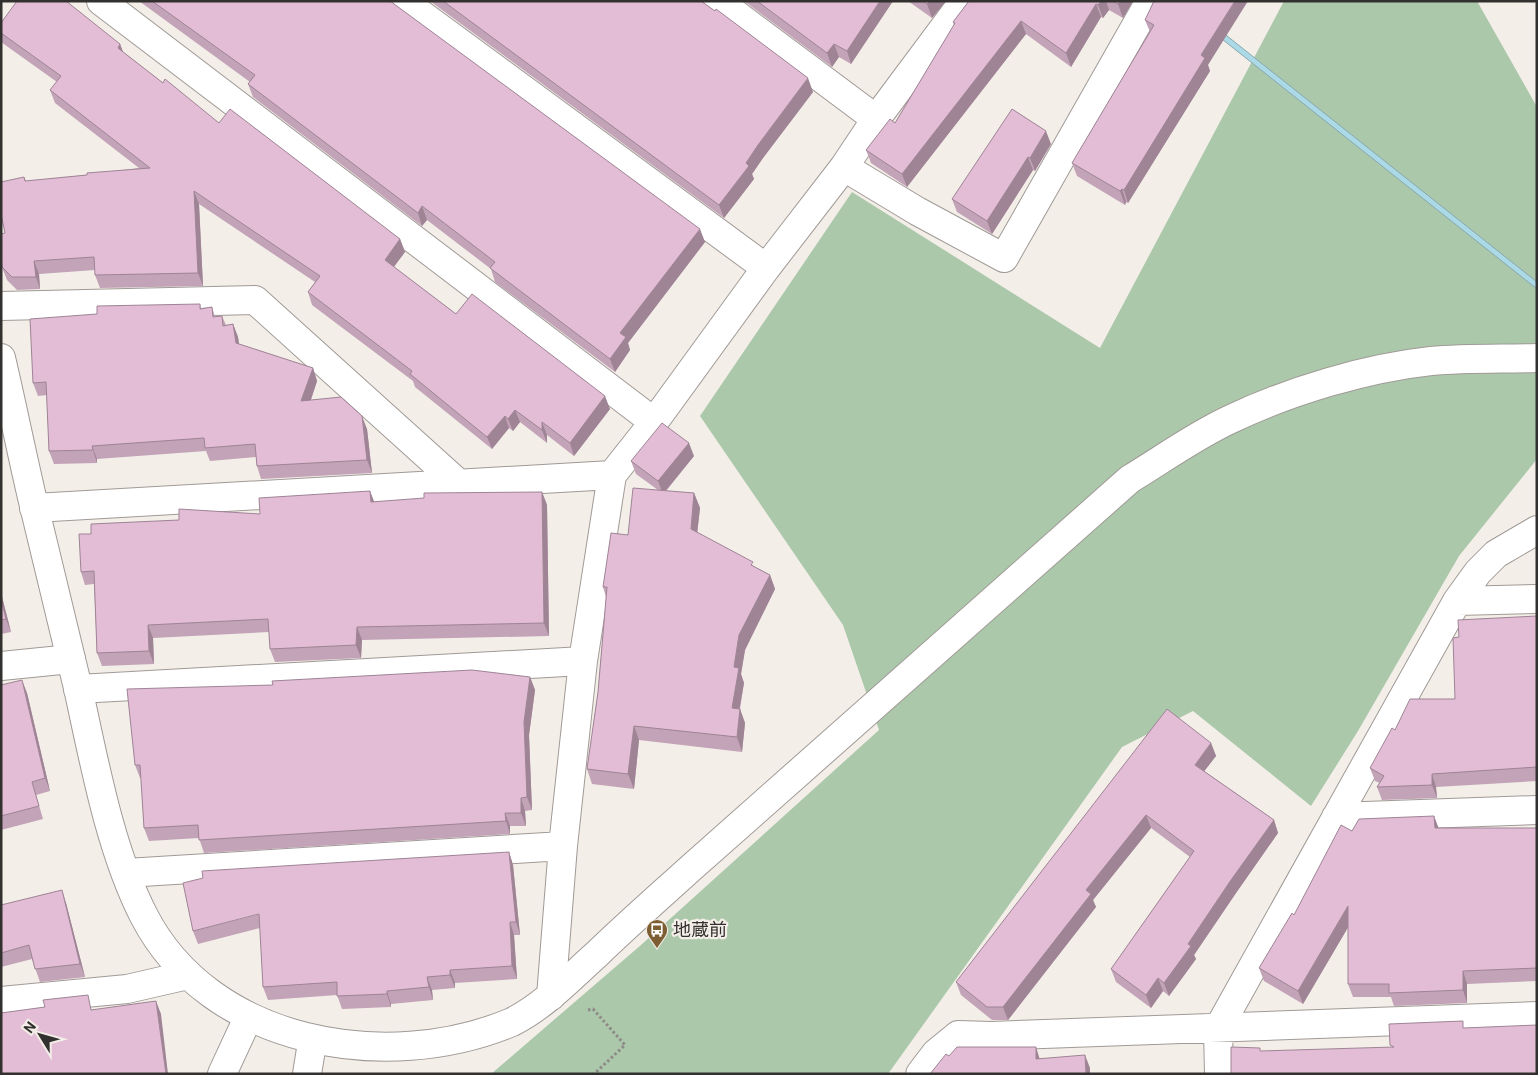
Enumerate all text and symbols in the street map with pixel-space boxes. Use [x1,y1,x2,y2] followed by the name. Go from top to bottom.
[645,918,669,949] bus stop icon: 地蔵前
[673,919,727,940] place label: 地蔵前
[15,1010,65,1060] north arrow
[20,1018,39,1036] text: N

